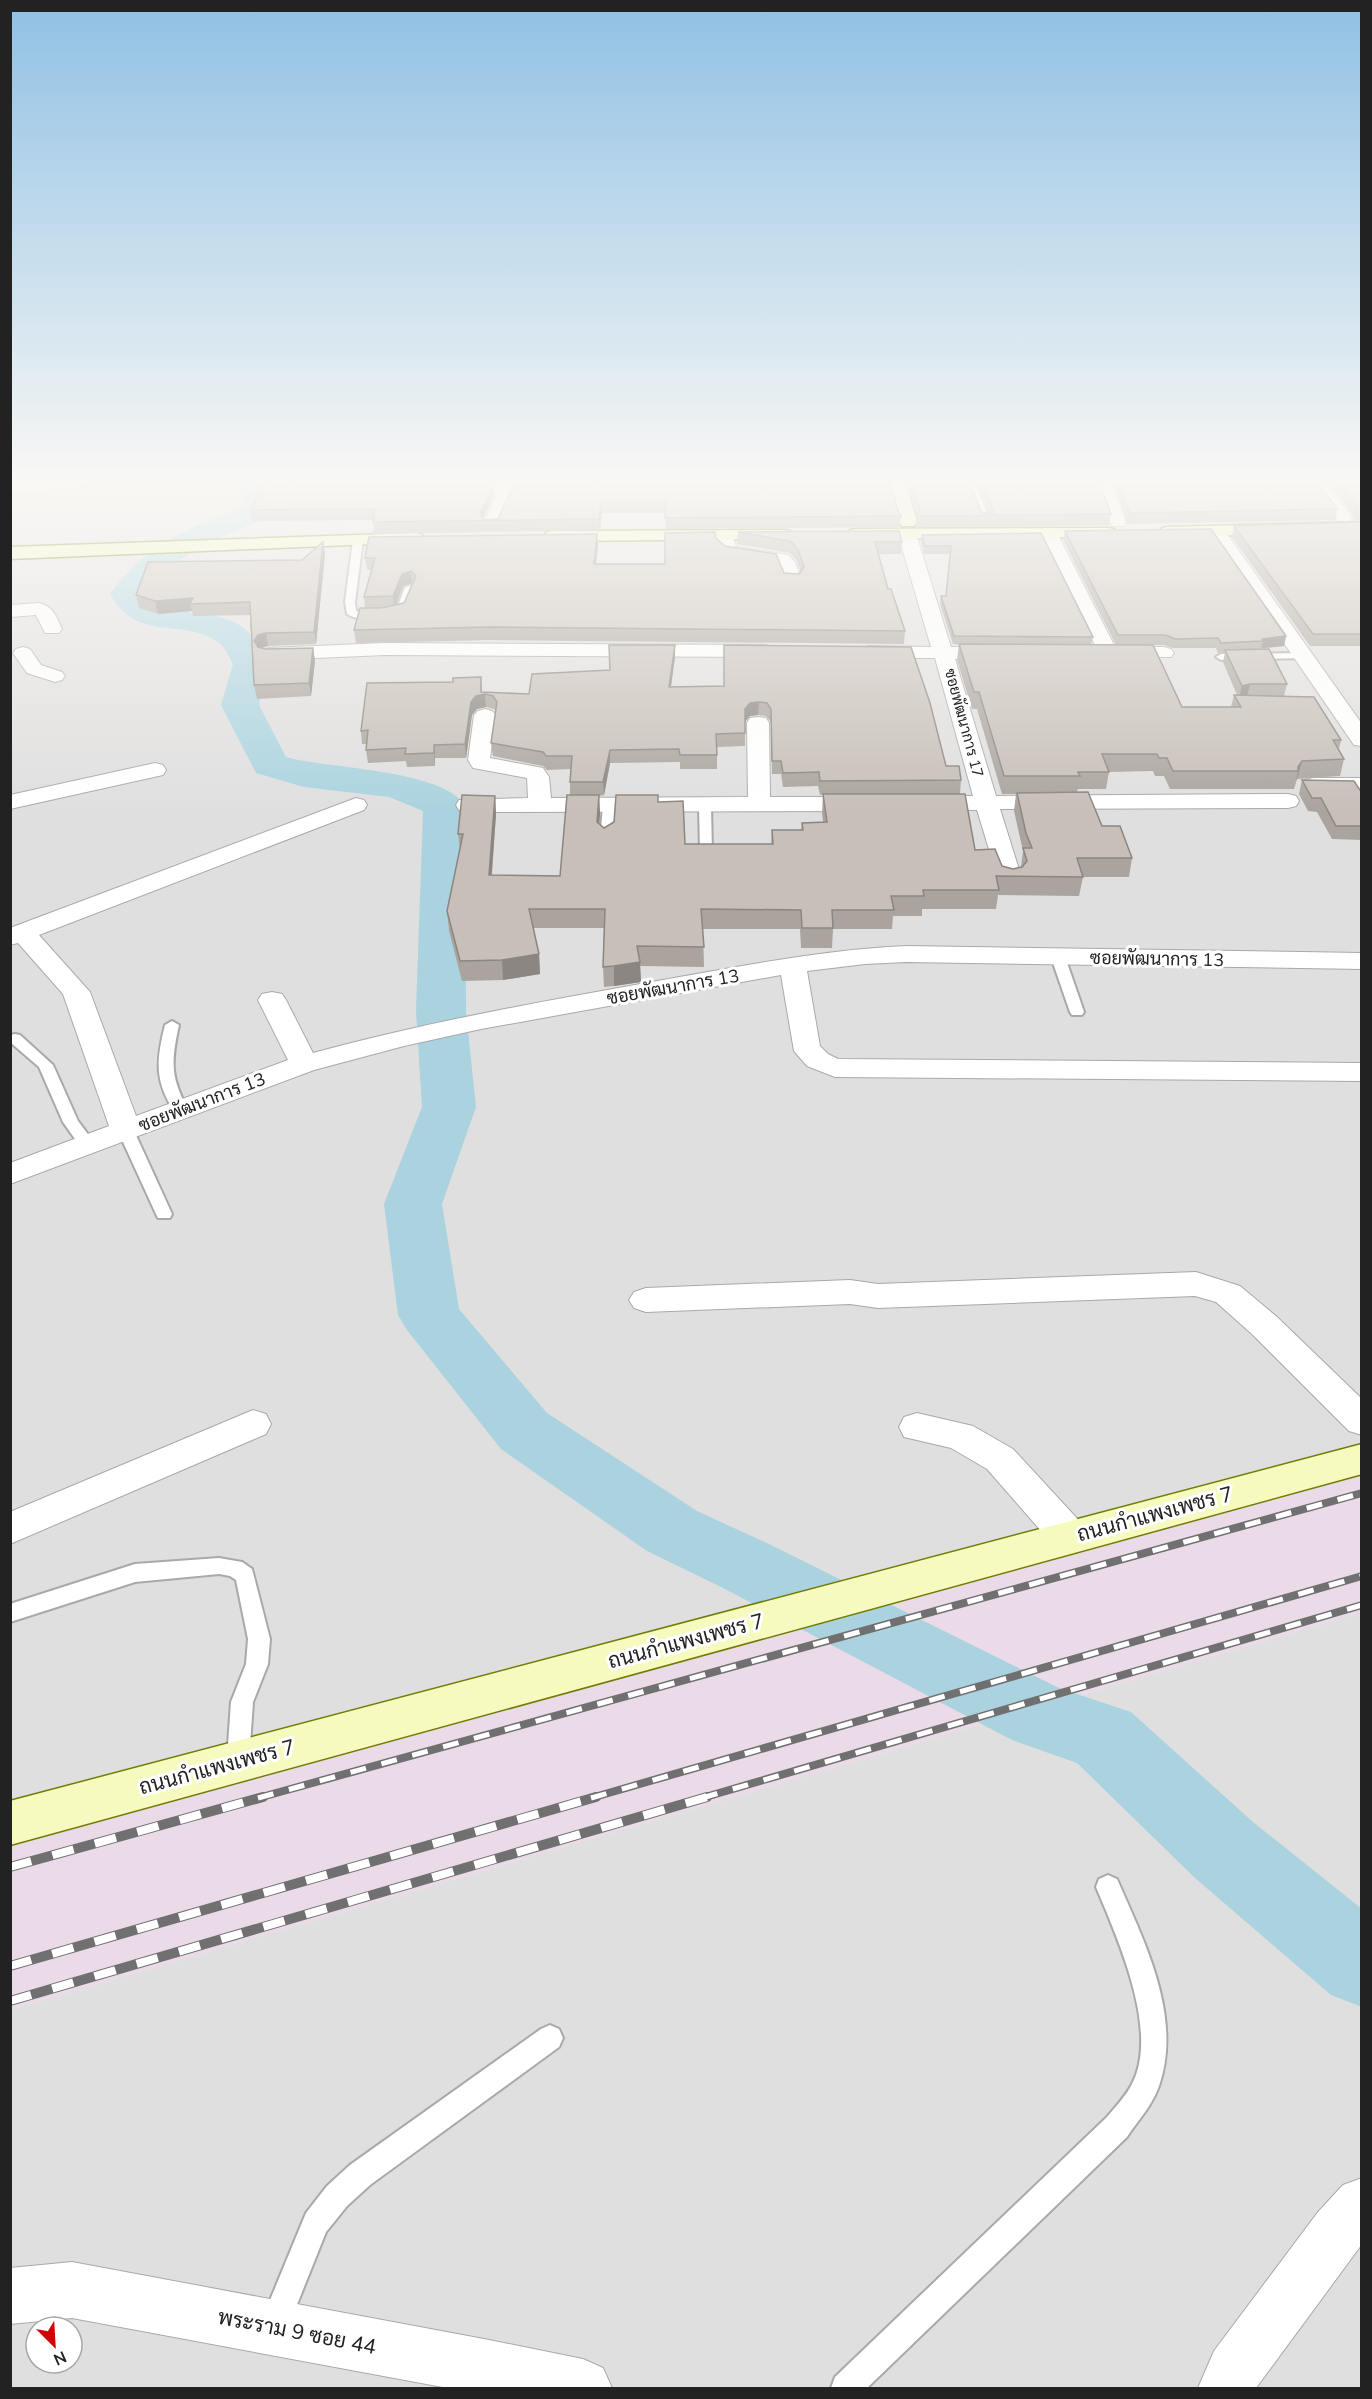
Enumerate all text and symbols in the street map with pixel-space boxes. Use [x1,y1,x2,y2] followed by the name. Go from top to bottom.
[940,666,988,780] street label: ซอยพัฒนาการ 17
[1090,946,1224,972] street label: ซอยพัฒนาการ 13
[605,964,741,1010] street label: ซอยพัฒนาการ 13
[135,1067,269,1137] street label: ซอยพัฒนาการ 13
[1074,1480,1236,1548] street label: ถนนกำแพงเพชร 7
[605,1607,767,1675] street label: ถนนกำแพงเพชร 7
[136,1733,298,1801] street label: ถนนกำแพงเพชร 7
[215,2303,379,2361] street label: พระราม 9 ซอย 44
[24,2315,84,2375] north arrow
[50,2345,70,2370] text: N

